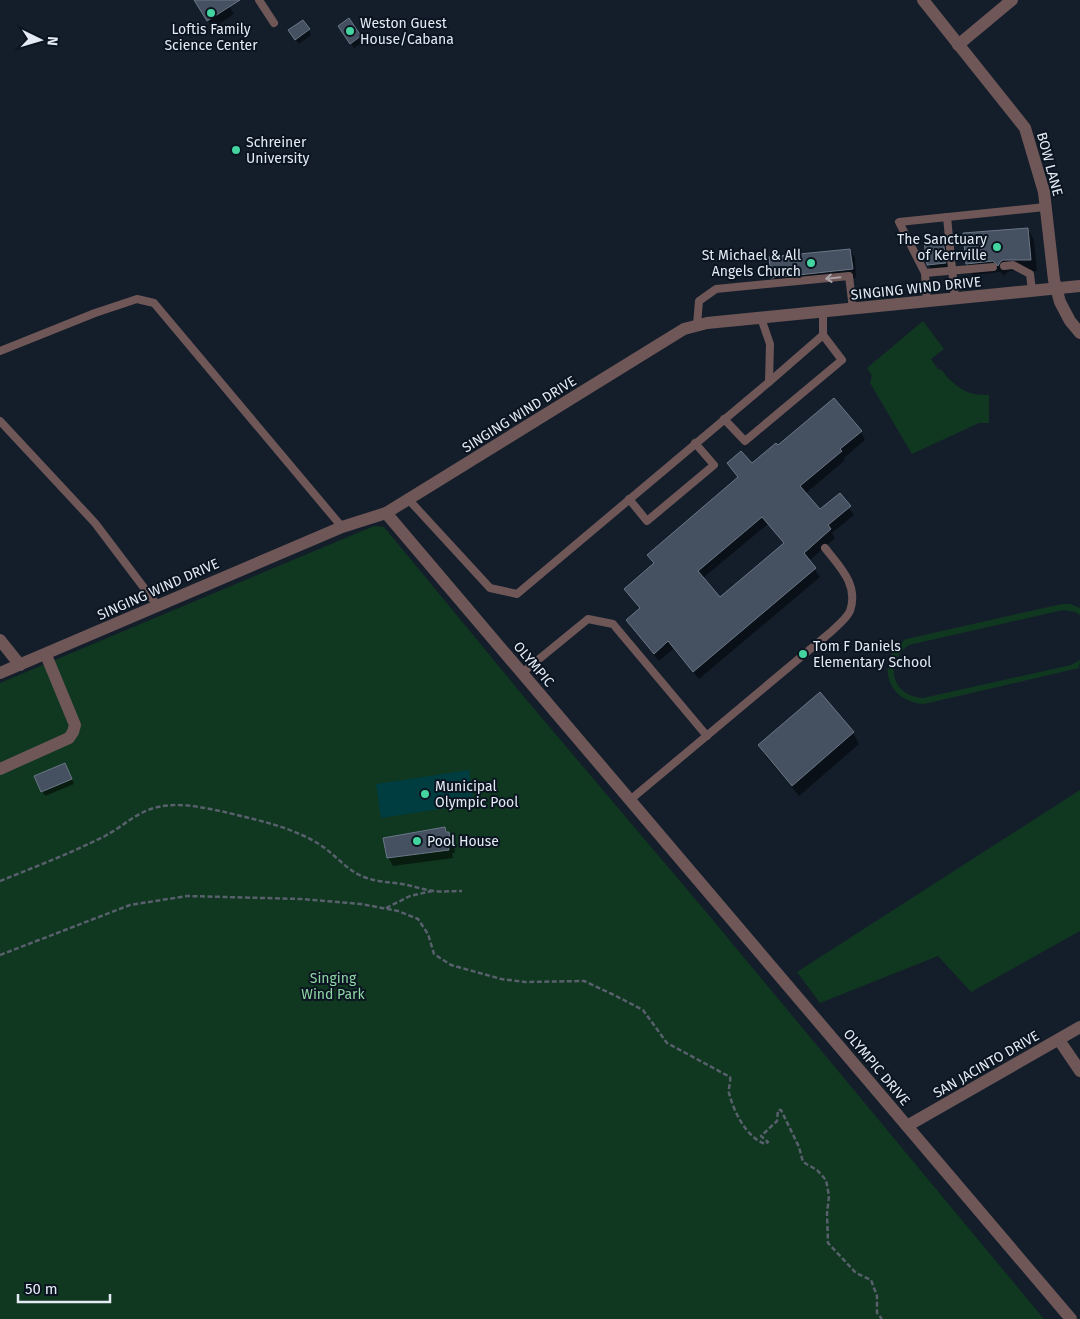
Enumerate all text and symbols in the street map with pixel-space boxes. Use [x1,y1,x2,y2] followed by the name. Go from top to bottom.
[205,7,217,19] marker: Loftis Family Science Center
[15,15,65,65] north arrow
[360,15,454,48] place label: Weston Guest House/Cabana
[164,21,258,54] place label: Loftis Family Science Center
[344,25,356,37] marker: Weston Guest House/Cabana
[44,36,61,46] text: N
[1033,130,1066,198] street label: BOW LANE
[246,134,310,167] place label: Schreiner University
[230,144,242,156] marker: Schreiner University
[897,231,987,264] place label: The Sanctuary of Kerrville
[991,241,1003,253] marker: The Sanctuary of Kerrville
[702,247,801,280] place label: St Michael & All Angels Church
[805,257,817,269] marker: St Michael & All Angels Church
[826,273,842,283] one-way arrow
[850,273,982,304] street label: SINGING WIND DRIVE
[459,372,579,456] street label: SINGING WIND DRIVE
[95,555,222,624] street label: SINGING WIND DRIVE
[510,638,558,691] street label: OLYMPIC
[813,638,931,671] place label: Tom F Daniels Elementary School
[797,648,809,660] marker: Tom F Daniels Elementary School
[435,778,518,811] place label: Municipal Olympic Pool
[419,788,431,800] marker: Municipal Olympic Pool
[427,833,499,850] place label: Pool House
[411,835,423,847] marker: Pool House
[301,970,366,1003] park label: Singing Wind Park
[840,1026,913,1109] street label: OLYMPIC DRIVE
[930,1027,1042,1102] street label: SAN JACINTO DRIVE
[18,1272,110,1304] scale bar
[25,1280,58,1298] text: 50 m

